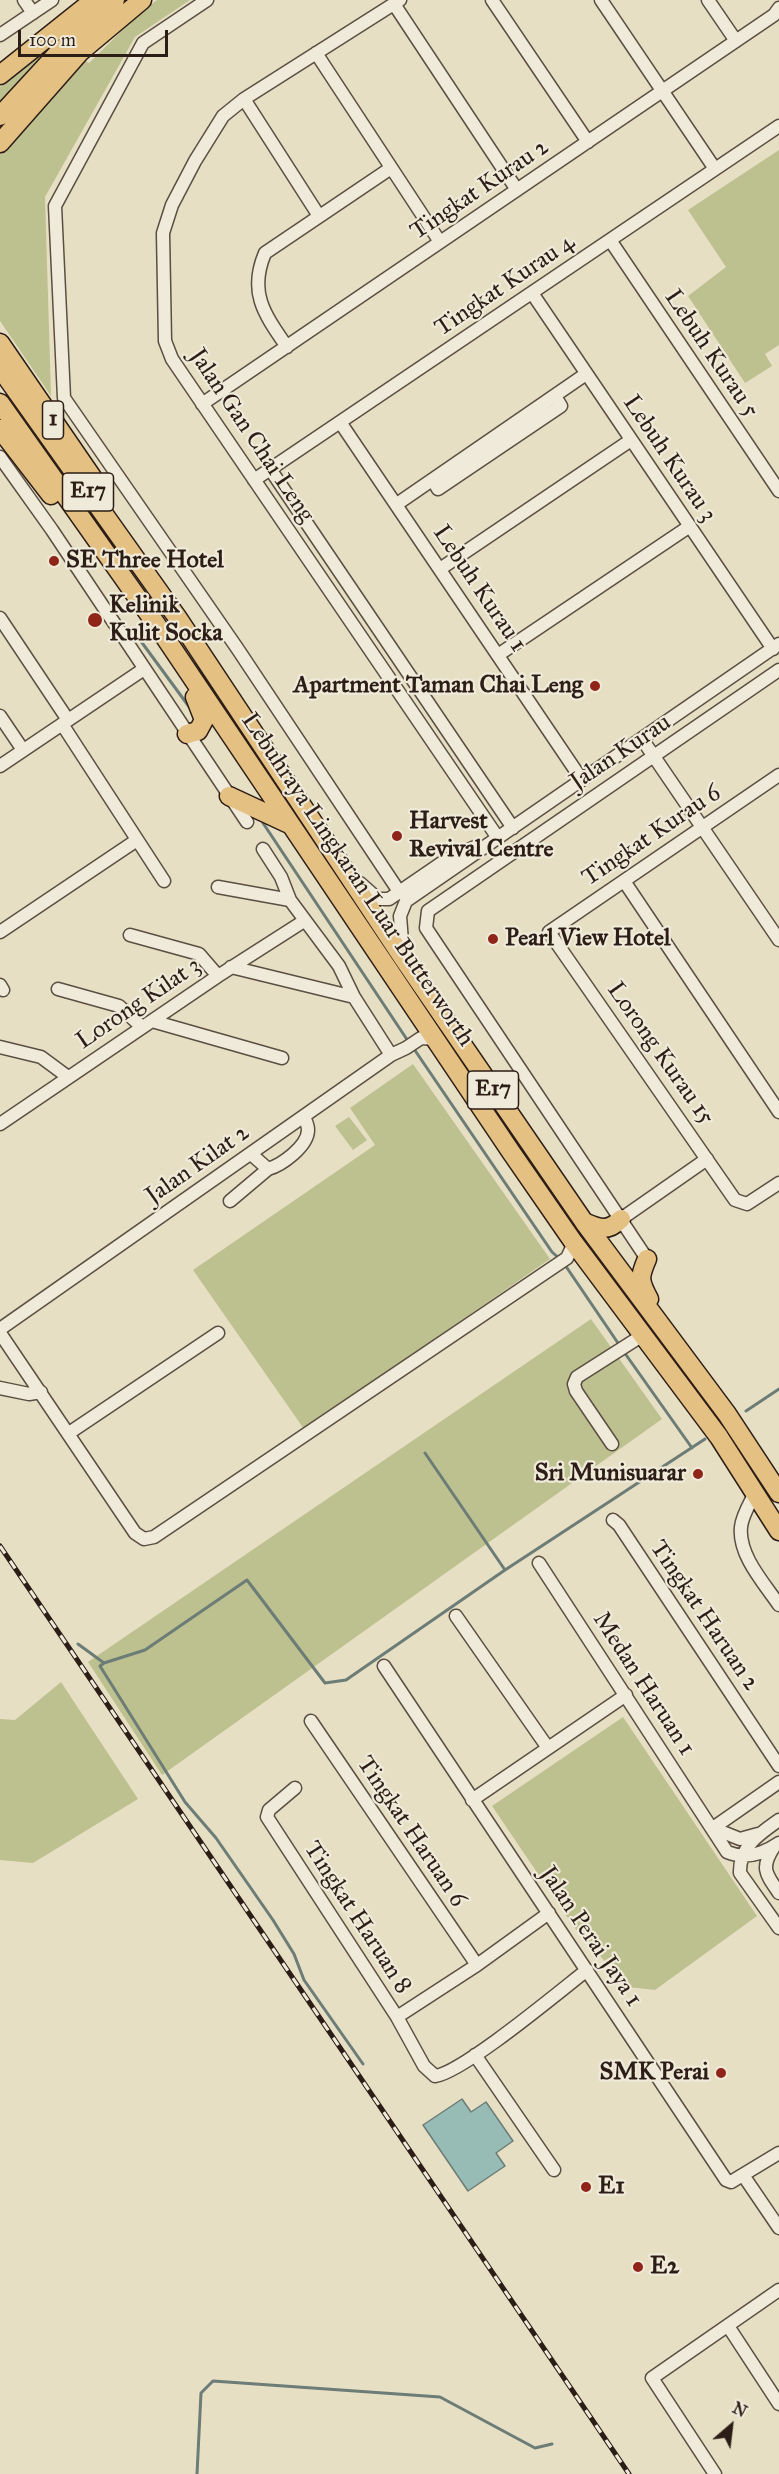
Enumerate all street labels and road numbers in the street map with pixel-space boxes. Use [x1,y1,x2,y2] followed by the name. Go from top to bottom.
[405,133,555,247] street label: Tingkat Kurau 2
[430,229,580,343] street label: Tingkat Kurau 4
[658,284,764,424] street label: Lebuh Kurau 5
[182,344,320,528] street label: Jalan Gan Chai Leng
[616,390,722,528] street label: Lebuh Kurau 3
[42,401,64,439] road number: 1
[62,473,113,511] road number: E17
[426,520,532,658] street label: Lebuh Kurau 1
[234,708,480,1052] street label: Lebuhraya Lingkaran Luar Butterworth
[565,709,677,797] street label: Jalan Kurau
[577,779,727,893] street label: Tingkat Kurau 6
[71,952,207,1056] street label: Lorong Kilat 3
[600,977,720,1131] street label: Lorong Kurau 15
[468,1071,518,1109] road number: E17
[141,1119,255,1211] street label: Jalan Kilat 2
[643,1535,765,1697] street label: Tingkat Haruan 2
[586,1607,700,1761] street label: Medan Haruan 1
[350,1751,472,1913] street label: Tingkat Haruan 6
[297,1836,417,2000] street label: Tingkat Haruan 8
[532,1861,648,2013] street label: Jalan Perai Jaya 1

